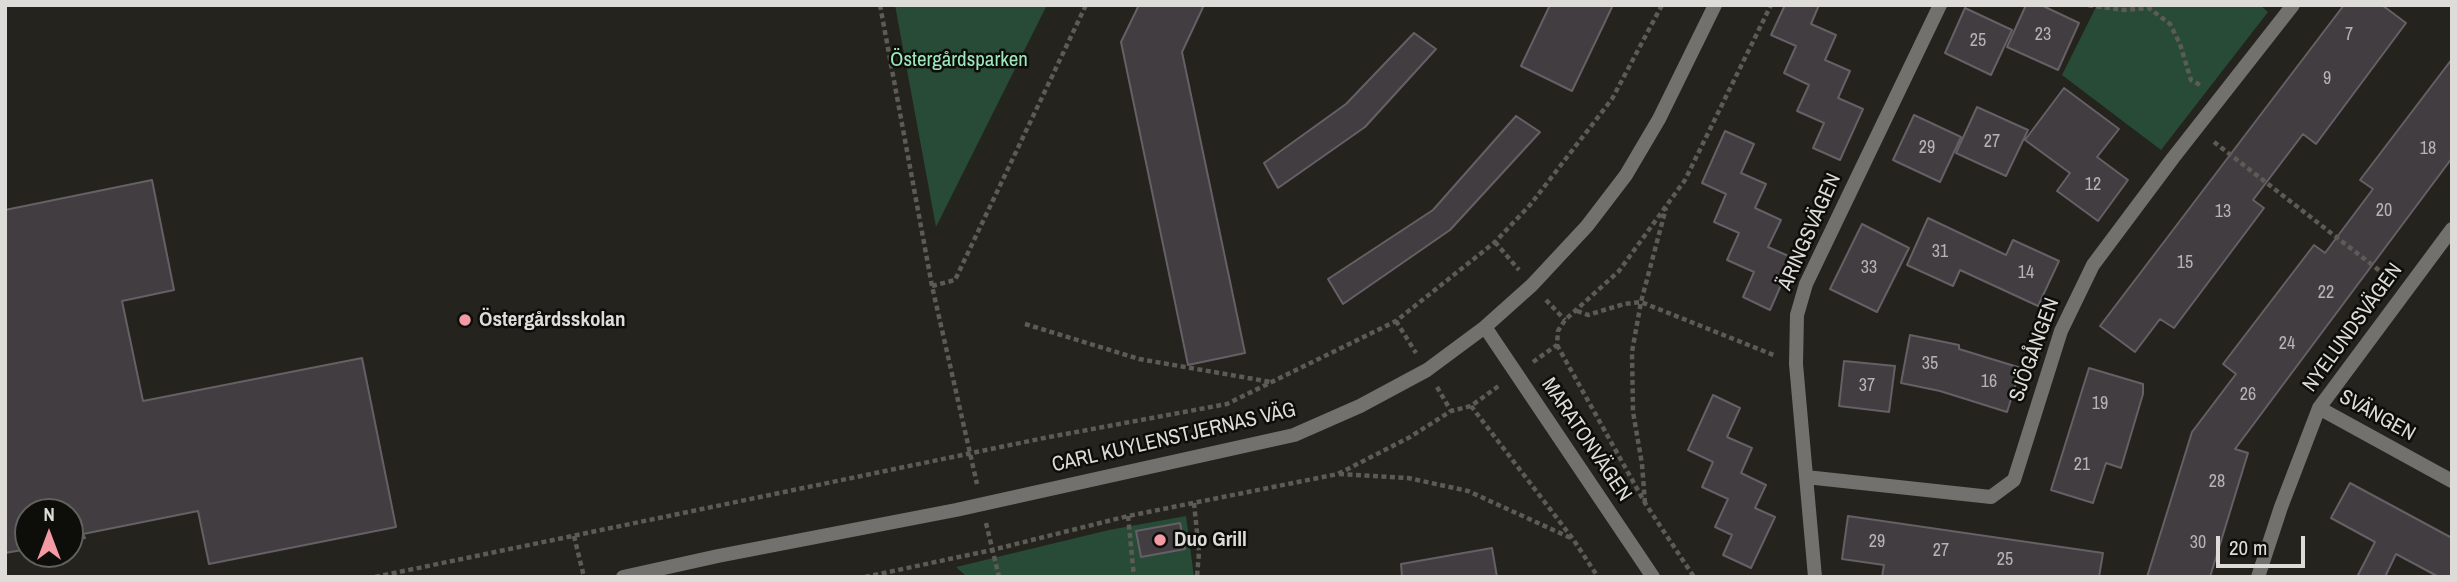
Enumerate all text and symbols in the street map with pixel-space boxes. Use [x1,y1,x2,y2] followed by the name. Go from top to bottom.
[2035,24,2051,46] house number: 23
[2345,24,2353,46] house number: 7
[1970,30,1986,52] house number: 25
[890,47,1028,73] park label: Östergårdsparken
[2323,68,2331,90] house number: 9
[1984,131,2000,153] house number: 27
[1919,137,1935,159] house number: 29
[2420,138,2436,160] house number: 18
[1773,170,1847,294] street label: ÄRINGSVÄGEN
[2085,174,2101,196] house number: 12
[2376,200,2392,222] house number: 20
[2215,201,2231,223] house number: 13
[1932,241,1948,263] house number: 31
[2177,252,2193,274] house number: 15
[1861,257,1877,279] house number: 33
[2298,259,2408,397] street label: NYELUNDSVÄGEN
[2018,262,2034,284] house number: 14
[2318,282,2334,304] house number: 22
[2005,295,2065,405] street label: SJÖGÅNGEN
[479,307,625,333] place label: Östergårdsskolan
[457,312,473,328] marker: Östergårdsskolan
[2279,333,2295,355] house number: 24
[1922,353,1938,375] house number: 35
[1981,371,1997,393] house number: 16
[1535,373,1637,507] street label: MARATONVÄGEN
[1859,375,1875,397] house number: 37
[2240,384,2256,406] house number: 26
[2335,385,2419,447] street label: SVÄNGEN
[2092,393,2108,415] house number: 19
[1050,398,1298,478] street label: CARL KUYLENSTJERNAS VÄG
[2074,454,2090,476] house number: 21
[2209,471,2225,493] house number: 28
[14,498,84,568] north arrow
[43,501,55,527] text: N
[2219,522,2308,566] scale bar
[1174,527,1247,553] place label: Duo Grill
[1869,531,1885,553] house number: 29
[1152,532,1168,548] marker: Duo Grill
[2190,532,2206,554] house number: 30
[2229,533,2267,562] text: 20 m
[1933,540,1949,562] house number: 27
[1997,549,2013,571] house number: 25

